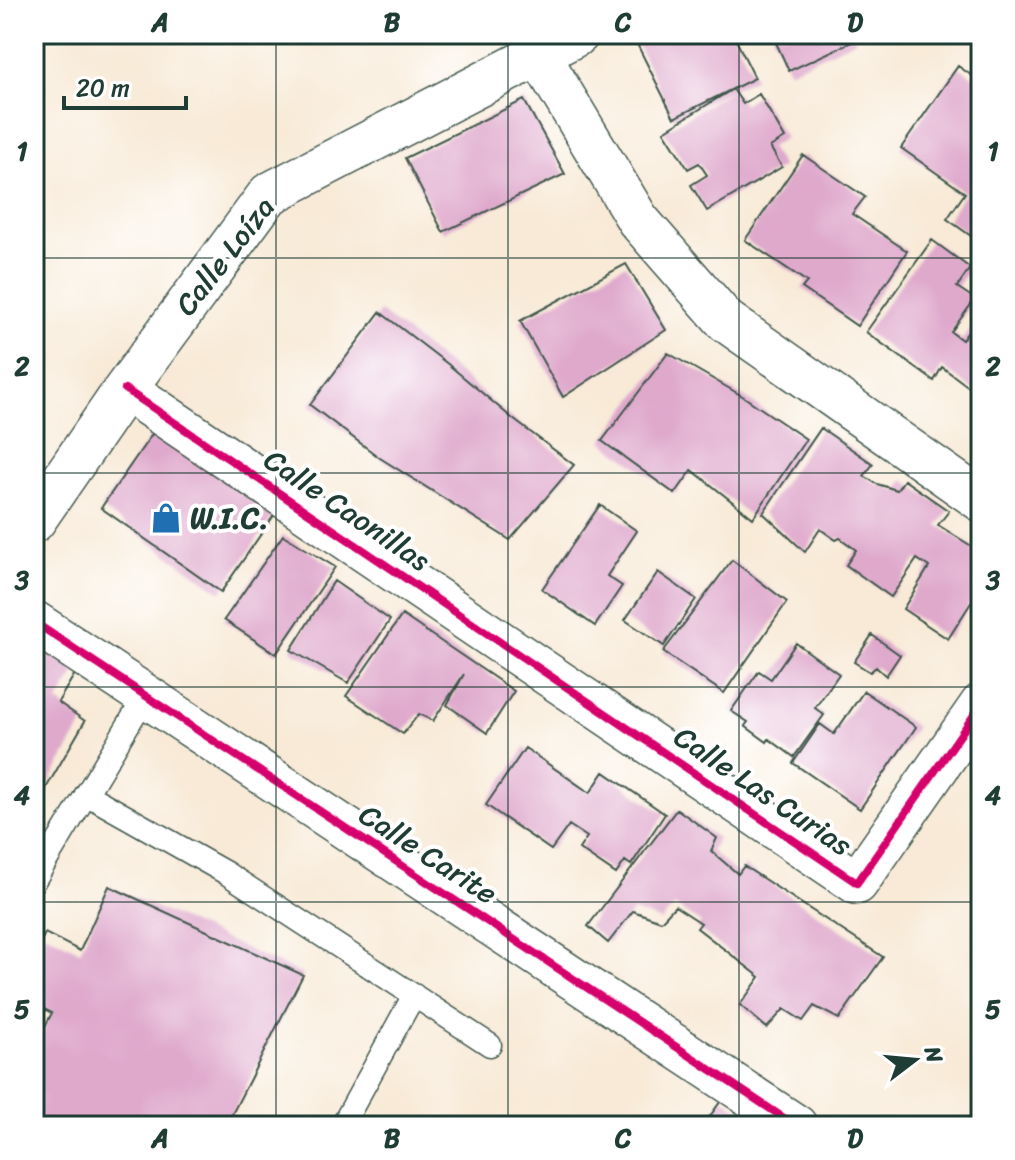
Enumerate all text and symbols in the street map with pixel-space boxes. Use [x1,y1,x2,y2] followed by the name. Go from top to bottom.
[150,0,169,45] text: A
[384,0,401,45] text: B
[614,0,632,45] text: C
[847,0,863,45] text: D
[64,60,186,110] scale bar
[76,67,130,109] text: 20 m
[16,128,28,174] text: 1
[987,128,999,174] text: 1
[161,184,289,328] street label: Calle Loíza
[13,343,30,389] text: 2
[984,343,1001,389] text: 2
[252,434,442,586] street label: Calle Caonillas
[190,491,269,545] place label: W.I.C.
[149,501,183,535] shop icon: W.I.C.
[14,557,30,603] text: 3
[985,557,1001,603] text: 3
[662,711,864,871] street label: Calle Las Curias
[14,772,30,818] text: 4
[985,772,1001,818] text: 4
[347,789,509,919] street label: Calle Carite
[14,986,30,1032] text: 5
[985,986,1001,1032] text: 5
[875,1020,955,1100] north arrow
[913,1041,955,1068] text: N
[150,1115,169,1160] text: A
[384,1115,401,1160] text: B
[614,1115,632,1160] text: C
[847,1115,863,1160] text: D

